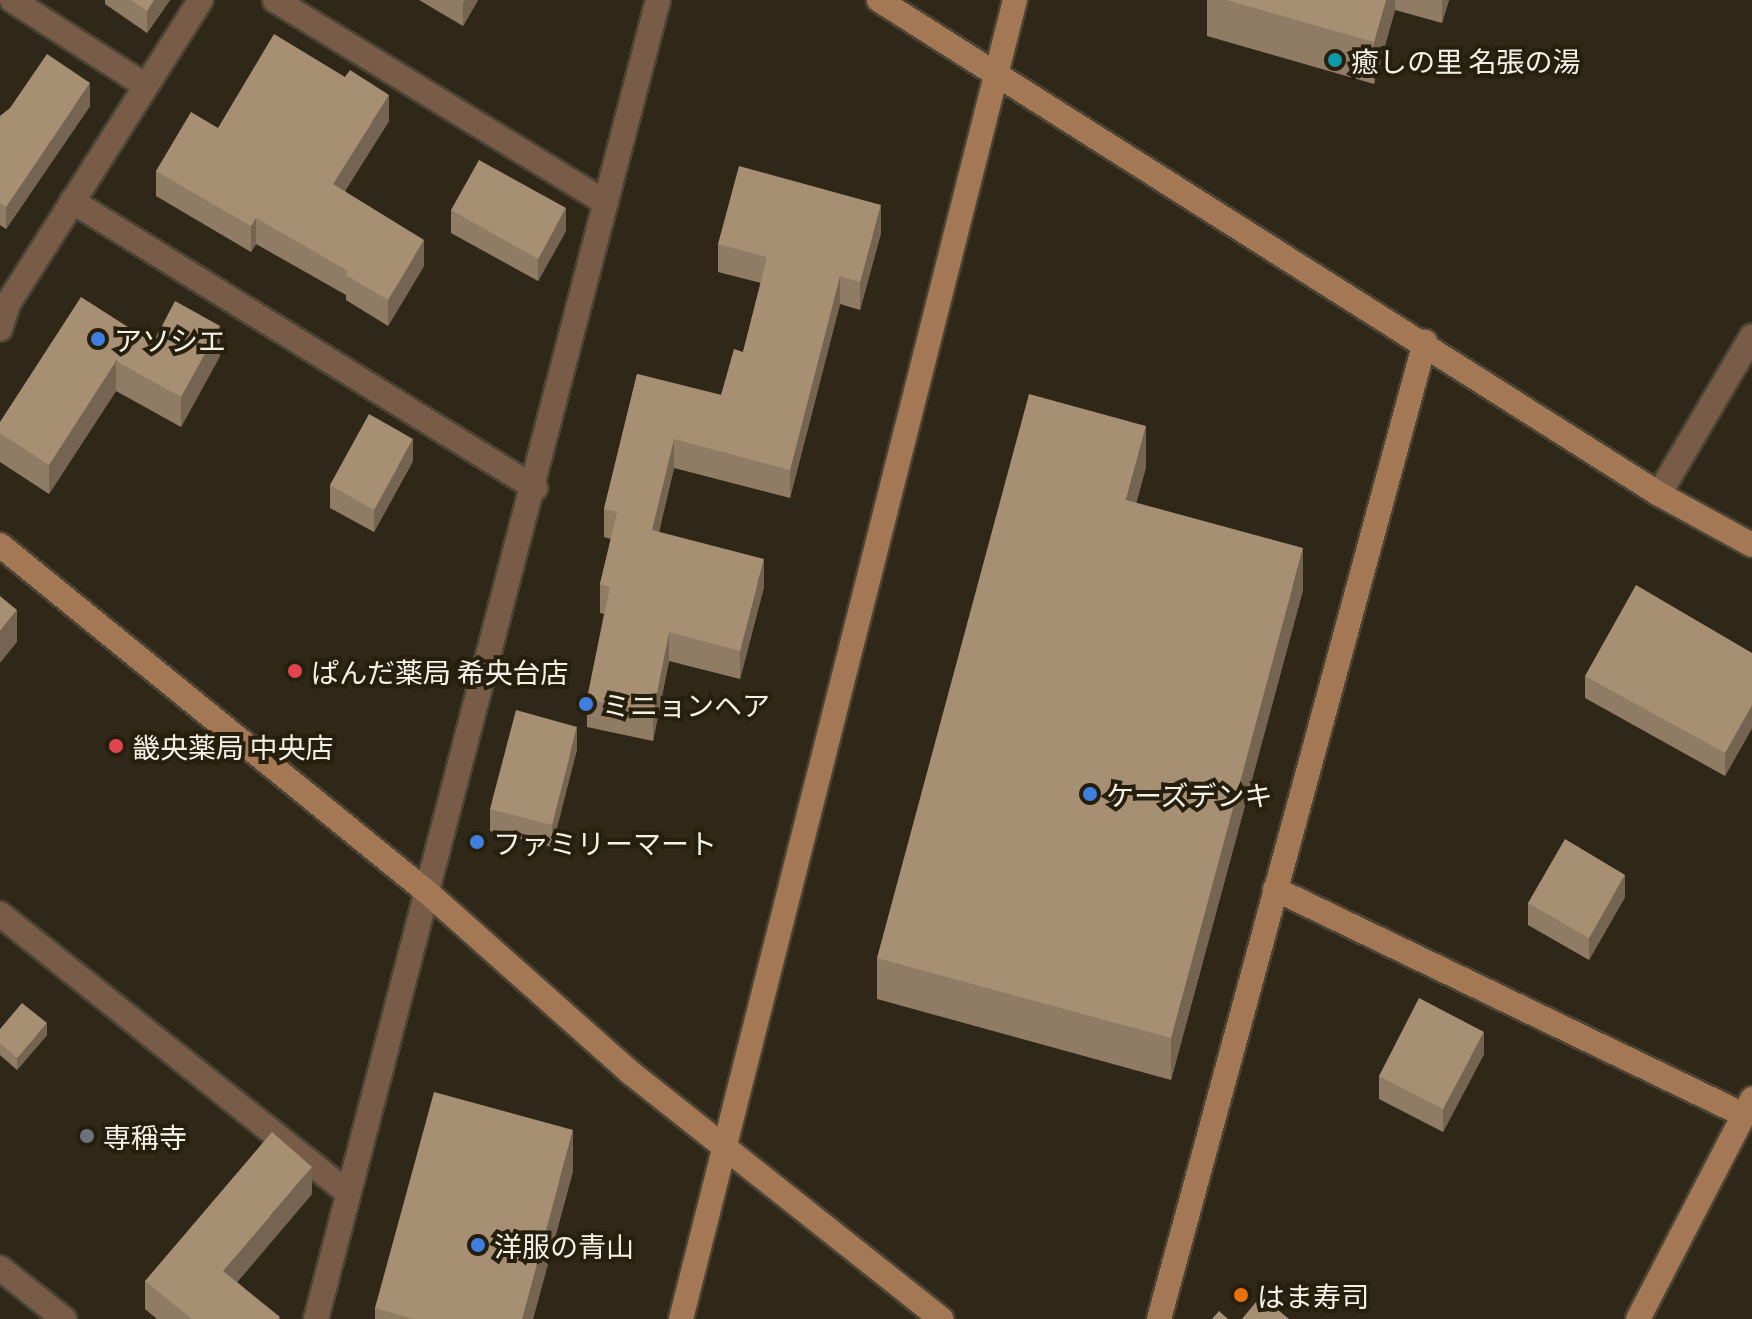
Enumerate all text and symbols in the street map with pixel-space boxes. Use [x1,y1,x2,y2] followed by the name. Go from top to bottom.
[1351,43,1581,77] place label: 癒しの里 名張の湯
[1326,51,1344,69] marker: 癒しの里 名張の湯
[114,322,226,356] place label: アソシエ
[89,330,107,348] marker: アソシエ
[311,654,569,688] place label: ぱんだ薬局 希央台店
[286,662,304,680] marker: ぱんだ薬局 希央台店
[602,687,770,721] place label: ミニョンヘア
[577,695,595,713] marker: ミニョンヘア
[132,729,334,763] place label: 畿央薬局 中央店
[107,737,125,755] marker: 畿央薬局 中央店
[1106,777,1274,811] place label: ケーズデンキ
[1081,785,1099,803] marker: ケーズデンキ
[493,825,717,859] place label: ファミリーマート
[468,833,486,851] marker: ファミリーマート
[103,1119,187,1153] place label: 専稱寺
[78,1127,96,1145] marker: 専稱寺
[494,1228,634,1262] place label: 洋服の青山
[469,1236,487,1254] marker: 洋服の青山
[1257,1278,1369,1312] place label: はま寿司
[1232,1286,1250,1304] marker: はま寿司

